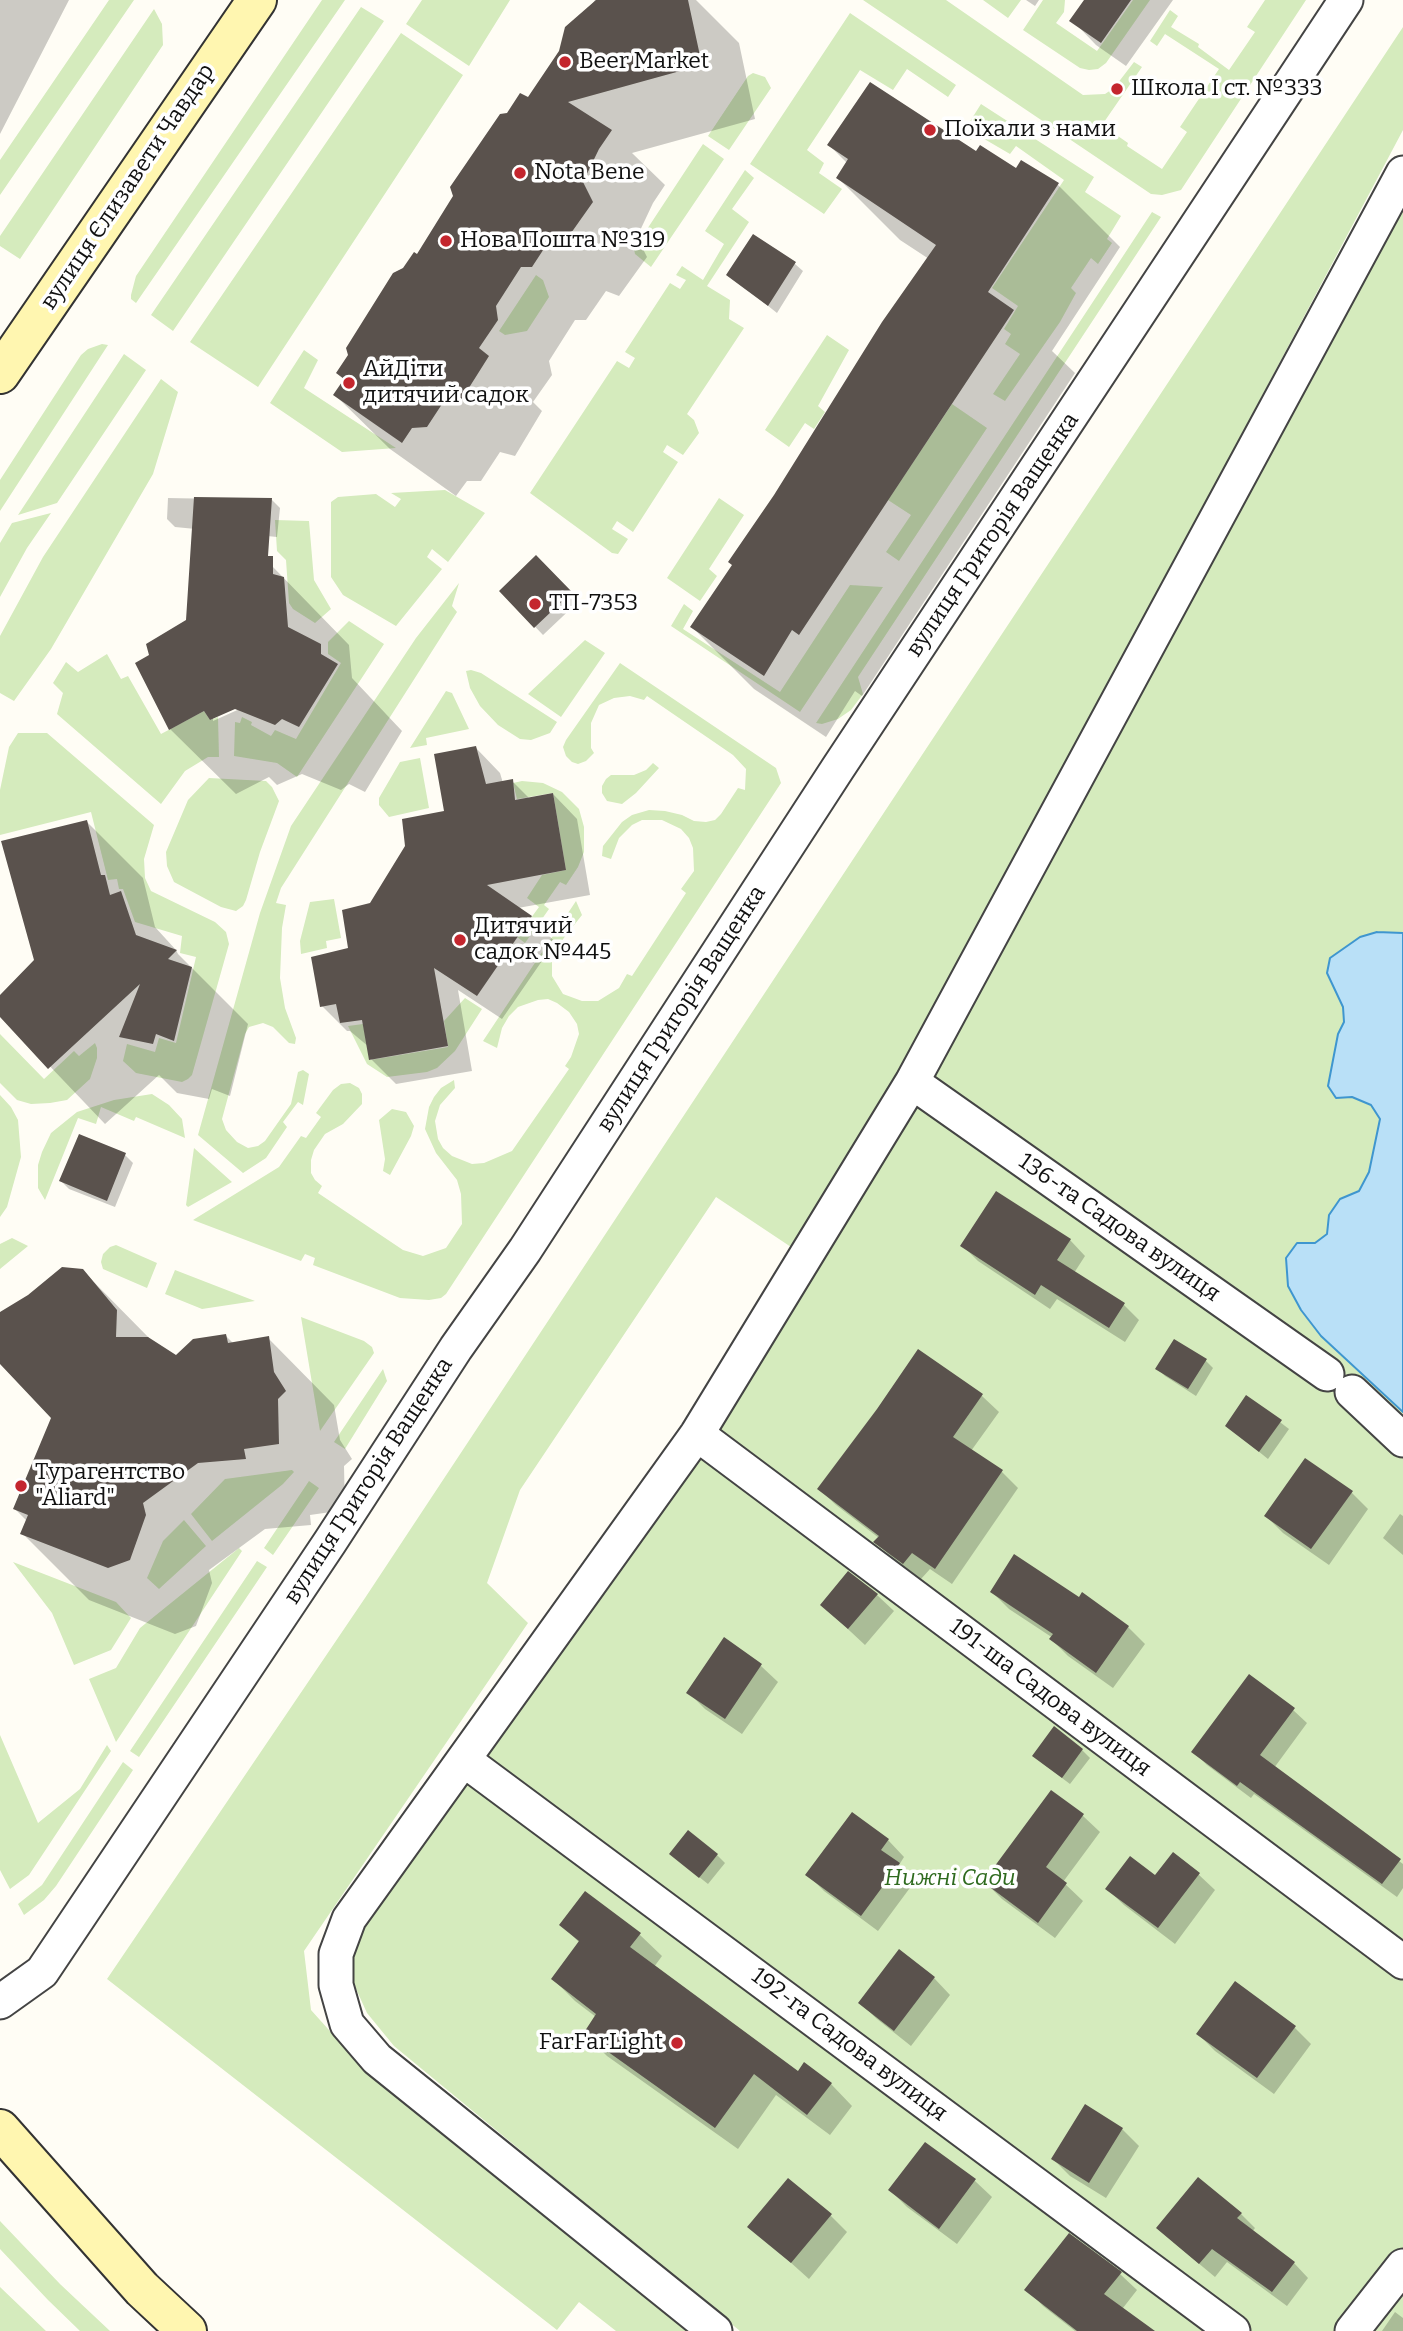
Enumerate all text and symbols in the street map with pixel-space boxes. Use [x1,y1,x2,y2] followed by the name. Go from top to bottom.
[579,48,709,76] place label: Beer Market
[557,54,573,70] marker: Beer Market
[35,59,221,315] street label: вулиця Єлизавети Чавдар
[1131,75,1323,103] place label: Школа І ст. №333
[1109,81,1125,97] marker: Школа І ст. №333
[944,116,1116,144] place label: Поїхали з нами
[922,122,938,138] marker: Поїхали з нами
[534,159,645,187] place label: Nota Bene
[512,165,528,181] marker: Nota Bene
[460,227,666,255] place label: Нова Пошта №319
[438,233,454,249] marker: Нова Пошта №319
[363,356,529,410] place label: АйДіти дитячий садок
[341,375,357,391] marker: АйДіти дитячий садок
[901,408,1085,662] street label: вулиця Григорія Ващенка
[549,590,638,618] place label: ТП-7353
[527,596,543,612] marker: ТП-7353
[592,881,772,1137] street label: вулиця Григорія Ващенка
[474,913,611,967] place label: Дитячий садок №445
[452,932,468,948] marker: Дитячий садок №445
[1013,1148,1225,1308] street label: 136-та Садова вулиця
[279,1353,459,1609] street label: вулиця Григорія Ващенка
[35,1459,185,1513] place label: Турагентство "Aliard"
[13,1478,29,1494] marker: Турагентство "Aliard"
[944,1613,1156,1783] street label: 191-ша Садова вулиця
[884,1865,1016,1893] park label: Нижні Сади
[746,1962,952,2128] street label: 192-га Садова вулиця
[539,2029,663,2057] place label: FarFarLight
[669,2035,685,2051] marker: FarFarLight

